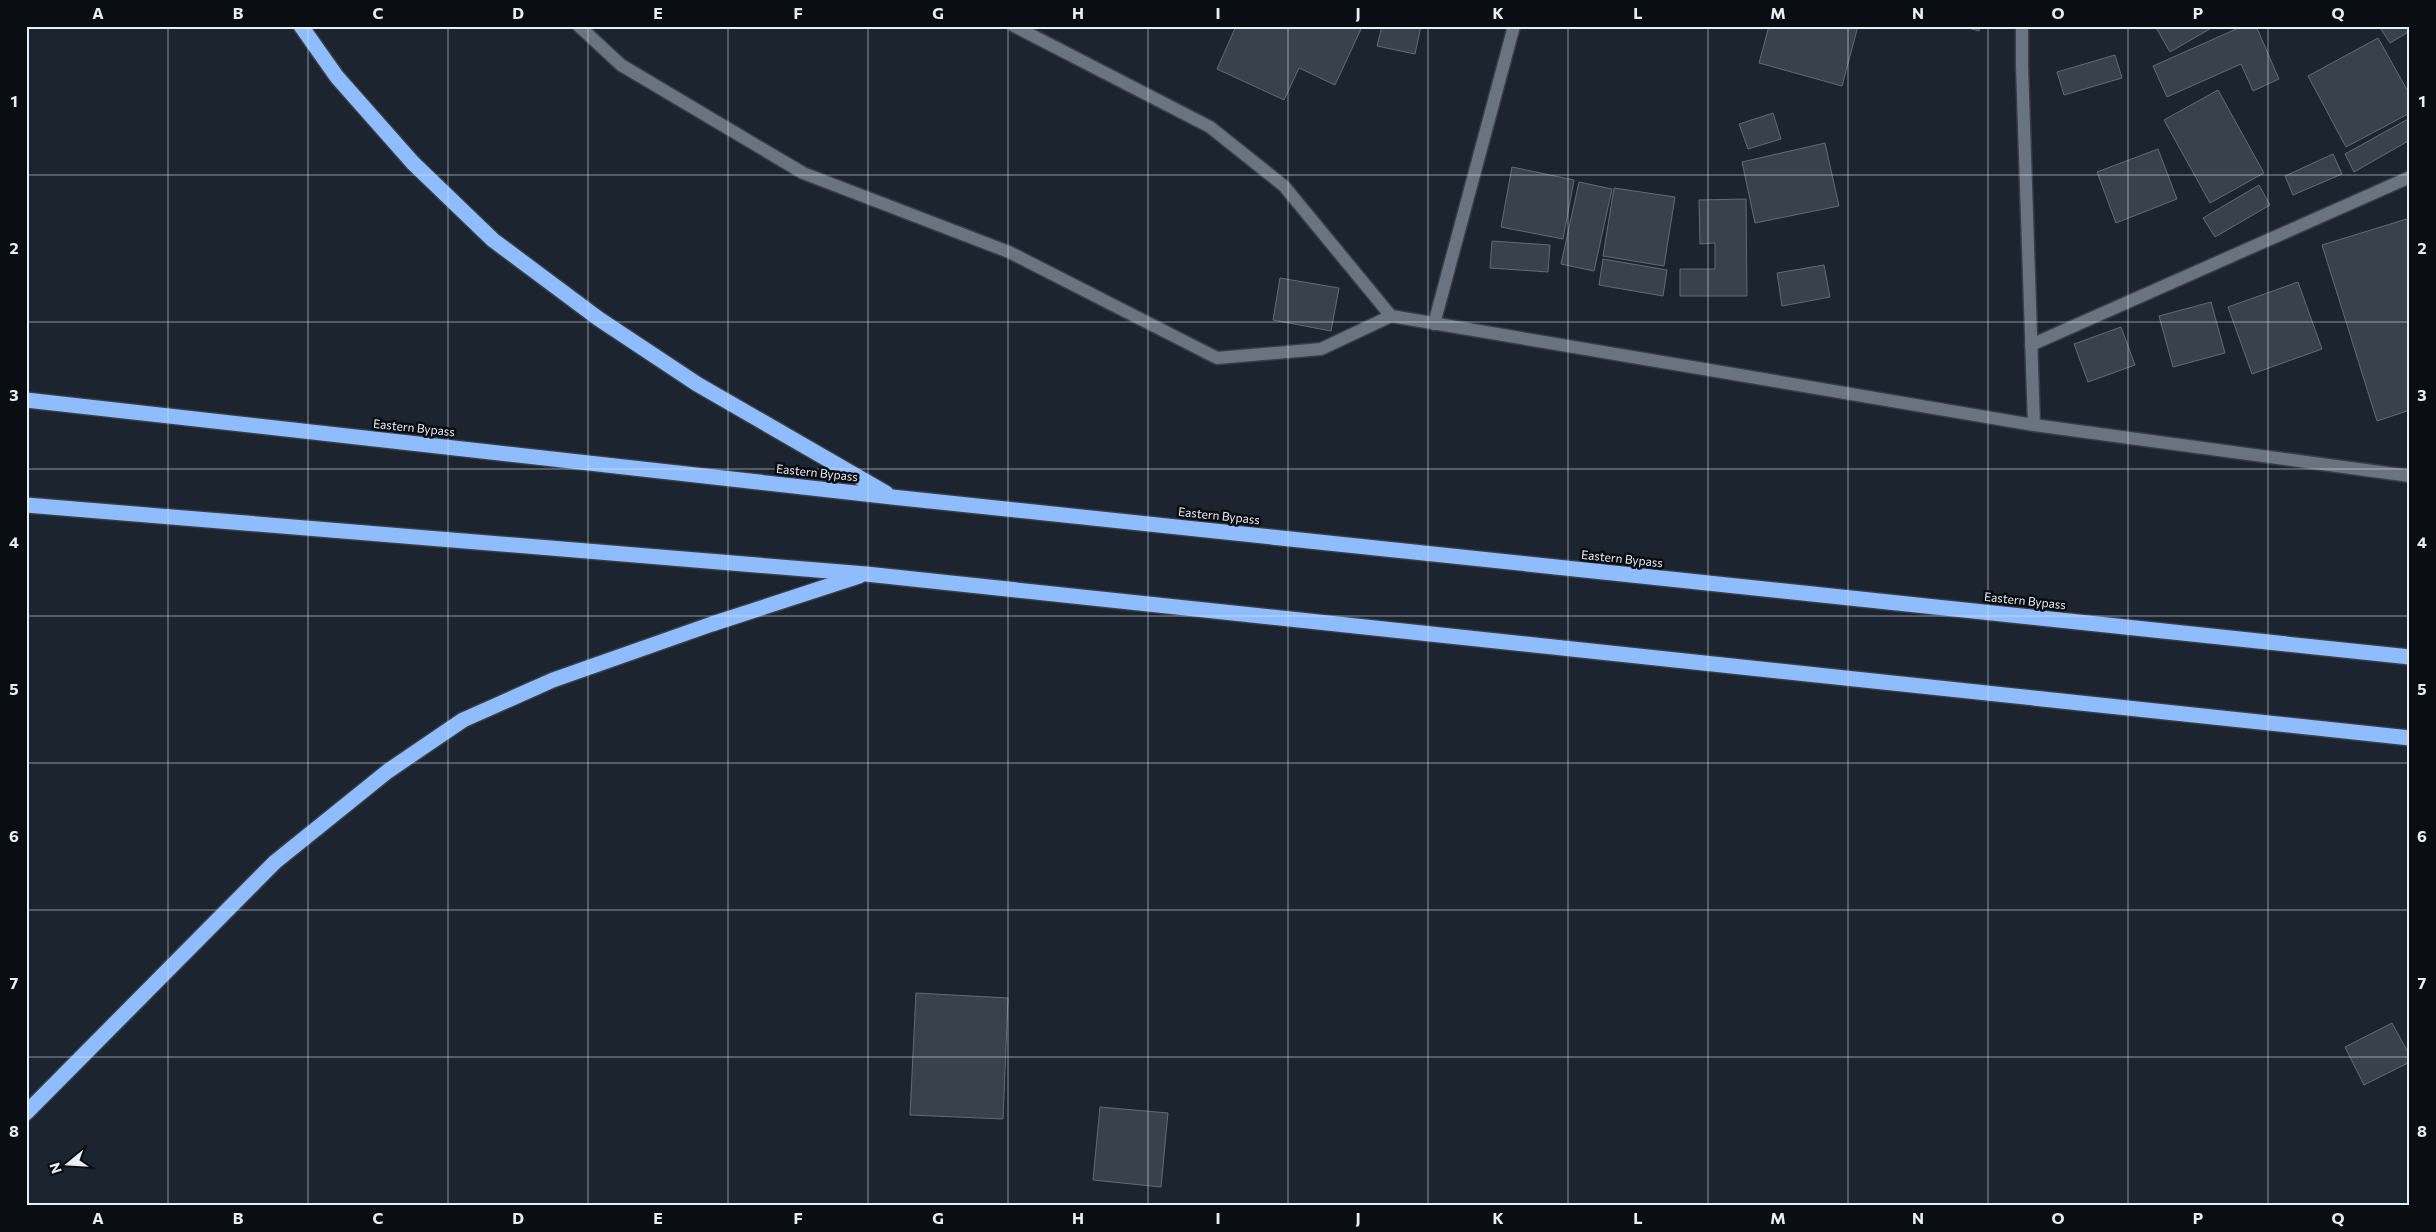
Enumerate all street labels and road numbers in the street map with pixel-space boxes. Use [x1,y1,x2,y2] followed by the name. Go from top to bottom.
[373,416,456,438] street label: Eastern Bypass
[776,461,859,483] street label: Eastern Bypass
[1178,504,1261,526] street label: Eastern Bypass
[1581,547,1664,569] street label: Eastern Bypass
[1984,589,2067,611] street label: Eastern Bypass

